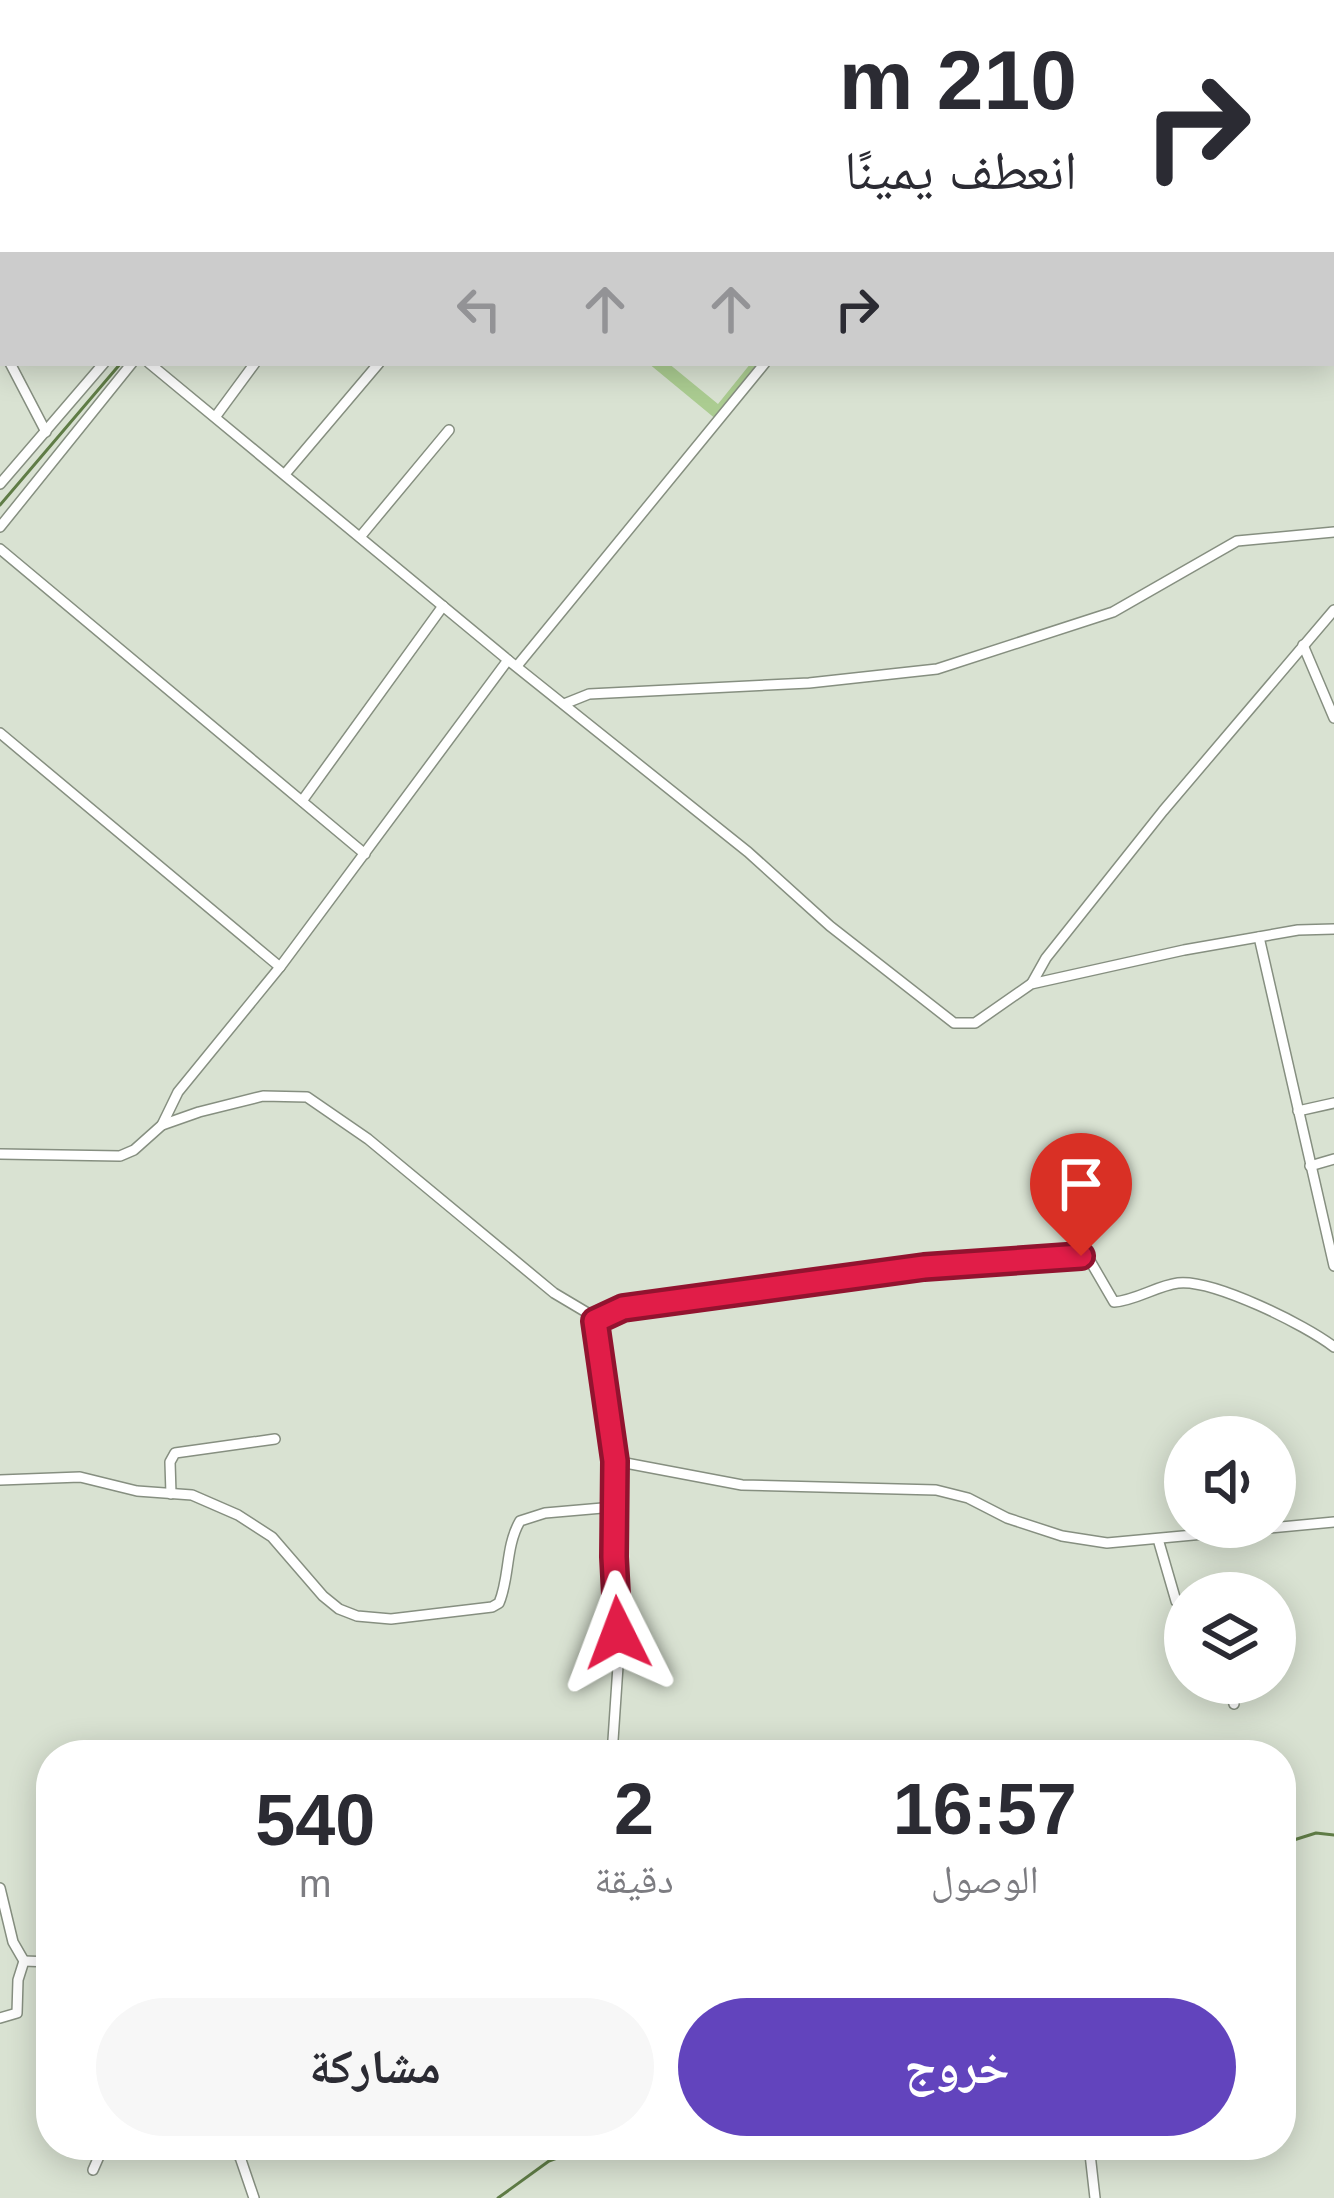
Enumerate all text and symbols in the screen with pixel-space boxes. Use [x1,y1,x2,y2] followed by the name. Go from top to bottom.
[839,33,1077,127] text: 210 m
[1119,48,1275,204] icon: right
[844,140,1077,200] text: انعطف يمينًا
[446,276,512,342] icon: left
[572,276,638,342] icon: ahead
[698,276,764,342] icon: ahead
[824,276,890,342] icon: right
[1030,1133,1132,1256] pin
[1048,1151,1114,1217] icon: arrive
[1164,1416,1296,1704] map controls
[1164,1416,1296,1548] button: sound
[555,1570,681,1696] position arrow
[1164,1572,1296,1704] button: layers
[614,1769,654,1849] text: 2
[893,1769,1077,1849] text: 16:57
[255,1780,375,1860] text: 540
[594,1858,674,1901] text: دقيقة
[931,1858,1039,1901] text: الوصول
[299,1862,331,1905] text: m
[96,1998,654,2136] button: مشاركة
[678,1998,1236,2136] button: خروج

